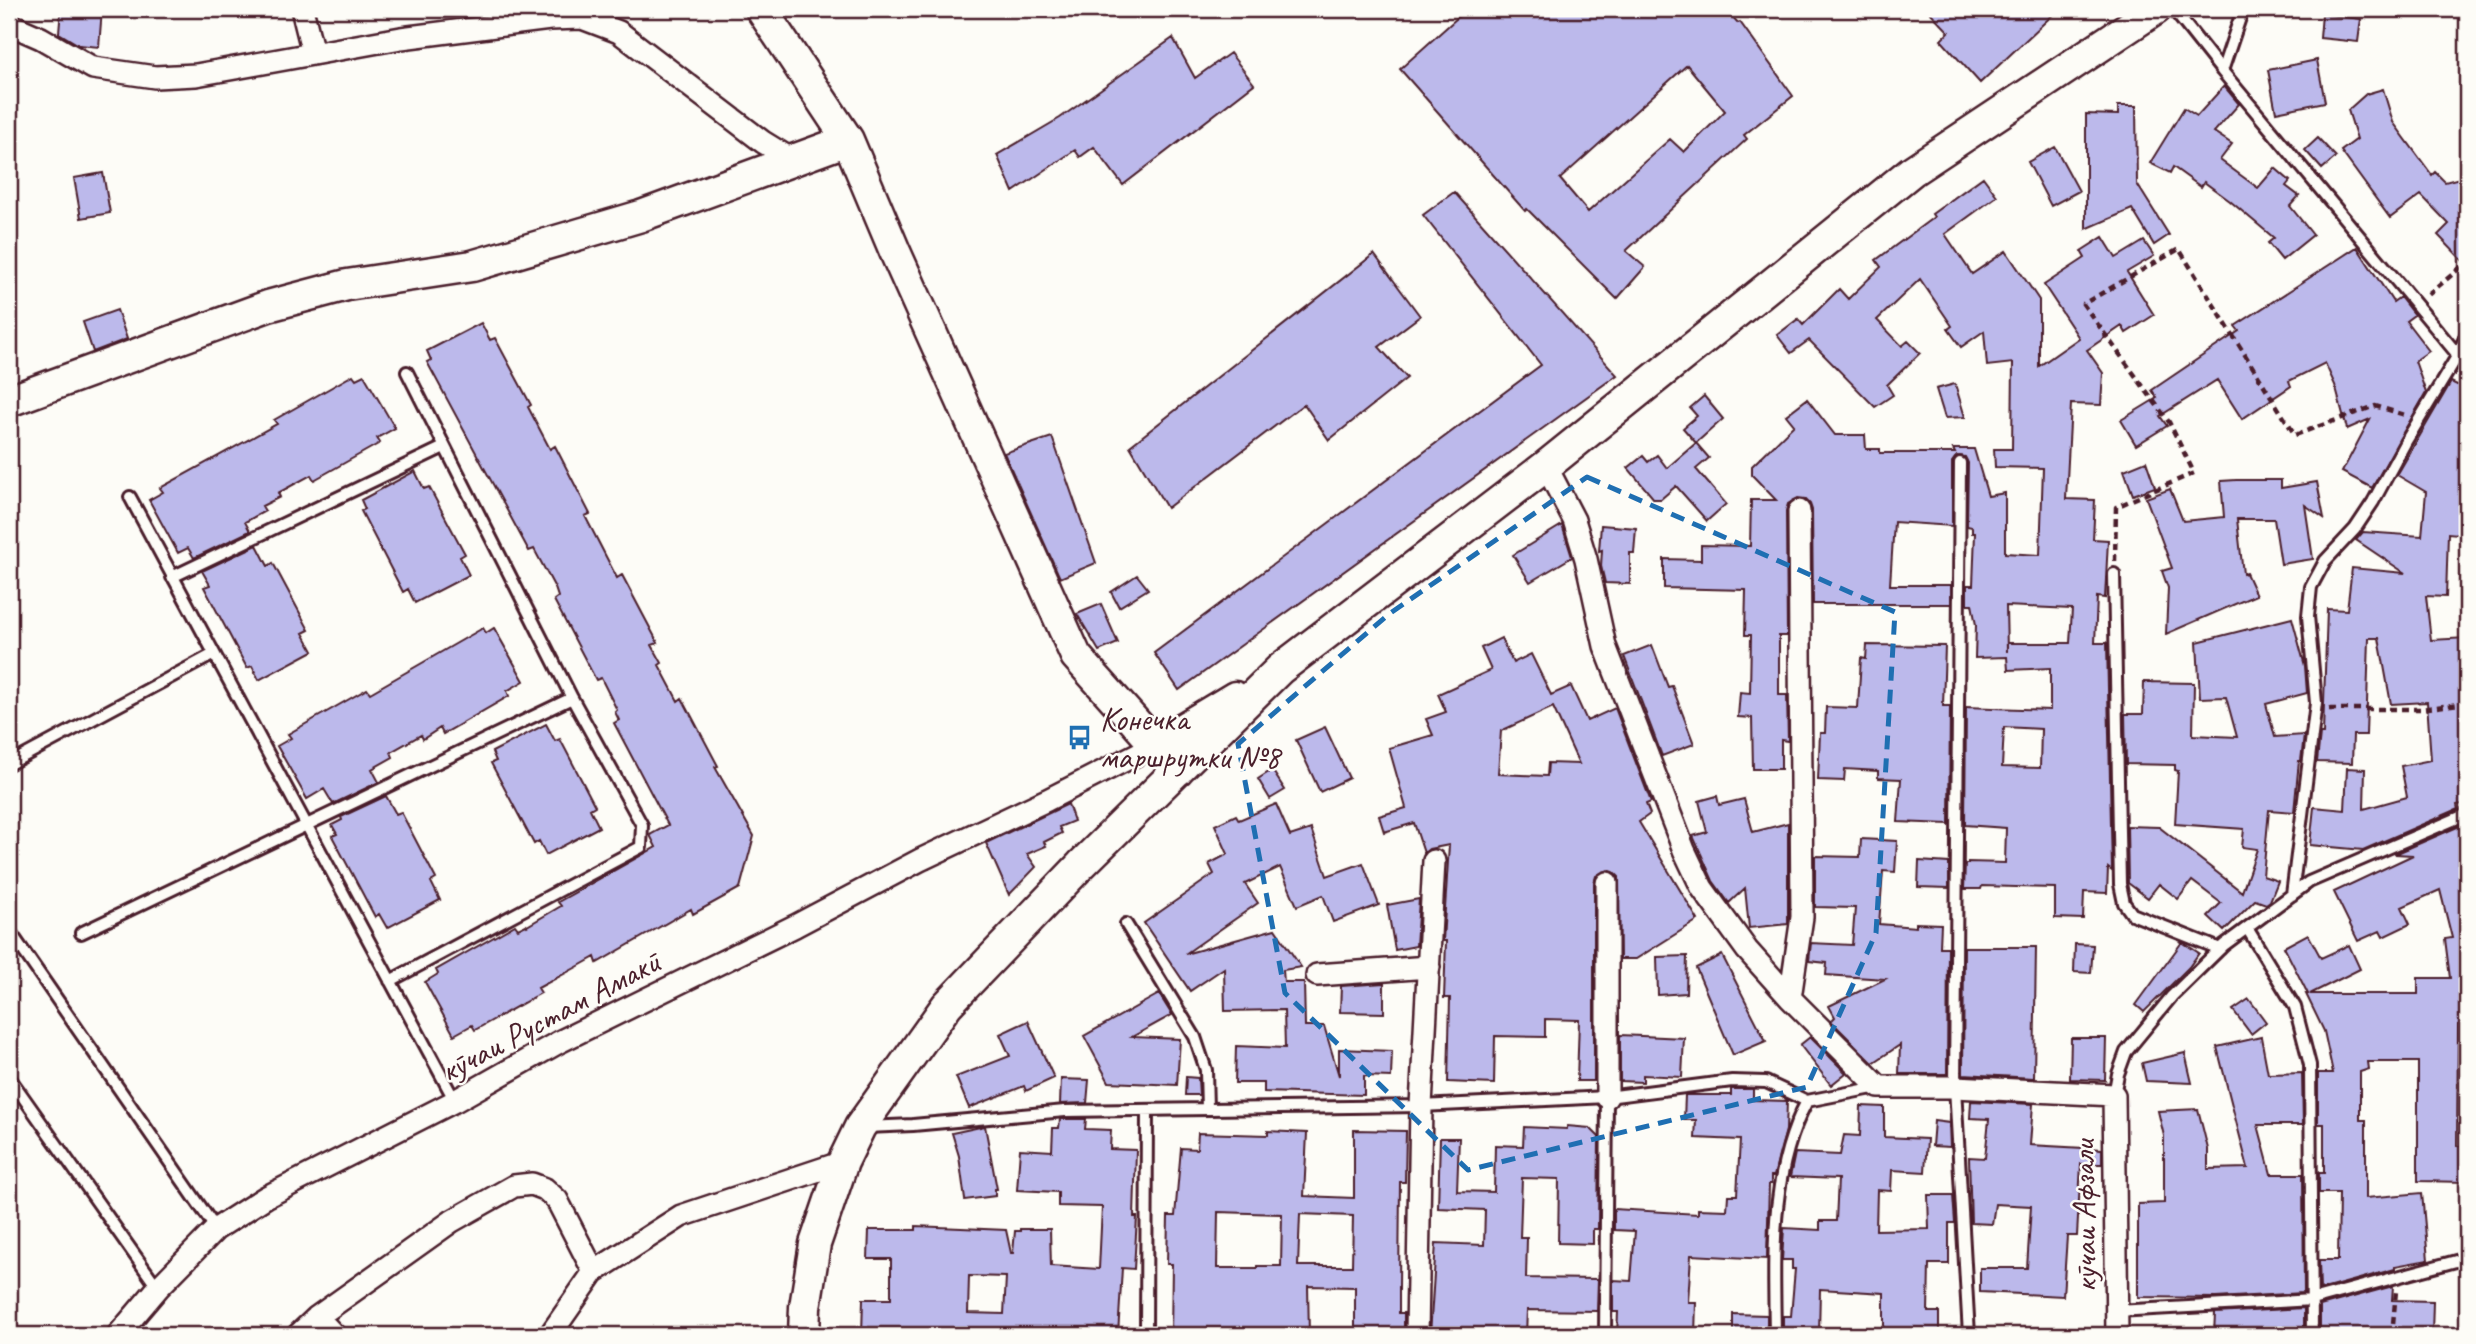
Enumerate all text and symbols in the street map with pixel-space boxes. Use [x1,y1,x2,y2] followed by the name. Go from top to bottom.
[1100,698,1283,778] place label: Конечка маршрутки №8
[1066,724,1094,752] bus stop icon: Конечка маршрутки №8
[432,939,669,1092] street label: кӯчаи Рустам Амакӣ
[2062,1137,2106,1293] street label: кӯчаи Афзали

